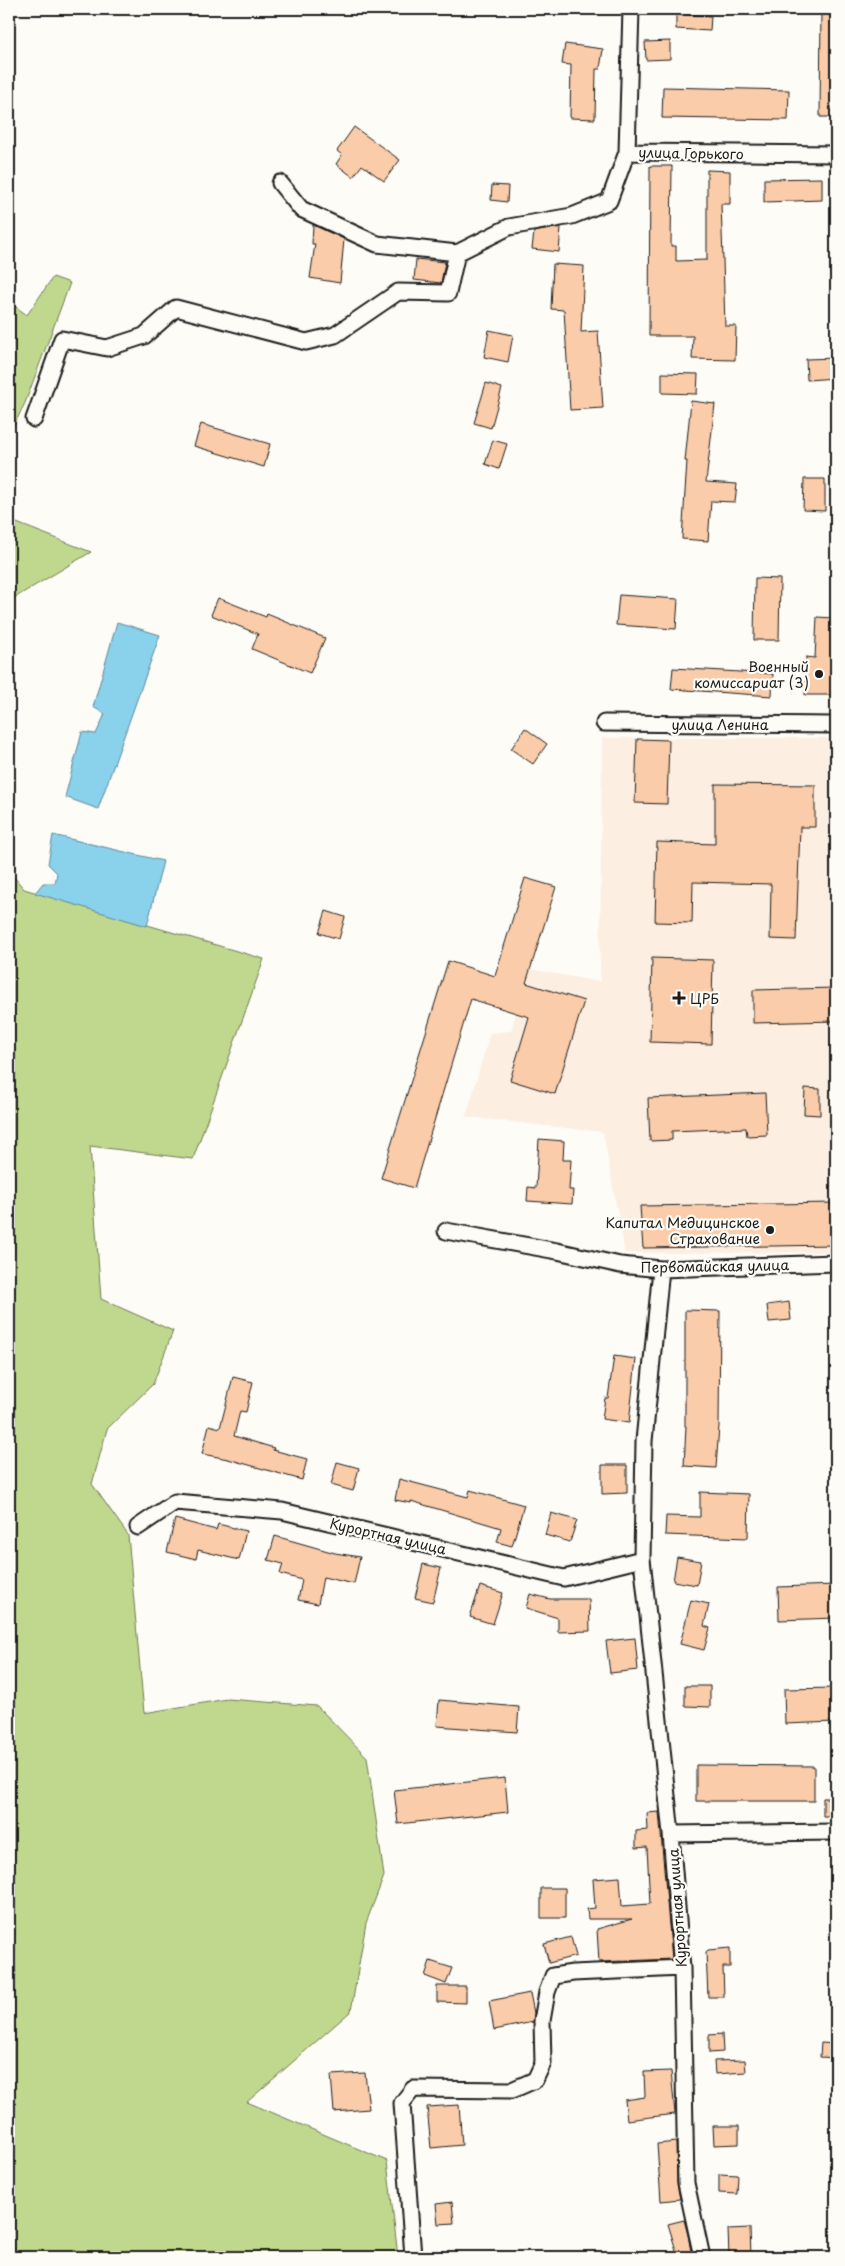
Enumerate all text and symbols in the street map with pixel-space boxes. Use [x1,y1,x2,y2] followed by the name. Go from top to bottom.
[638,142,744,164] street label: улица Горького
[694,656,809,693] place label: Военный комиссариат (3)
[813,668,825,680] marker: Военный комиссариат (3)
[671,714,769,735] street label: улица Ленина
[690,988,719,1009] place label: ЦРБ
[672,991,686,1005] marker: ЦРБ
[606,1212,760,1249] place label: Капитал Медицинское Страхование
[764,1224,776,1236] marker: Капитал Медицинское Страхование
[641,1254,790,1278] street label: Первомайская улица
[328,1512,449,1560] street label: Курортная улица
[662,1848,692,1968] street label: Курортная улица

